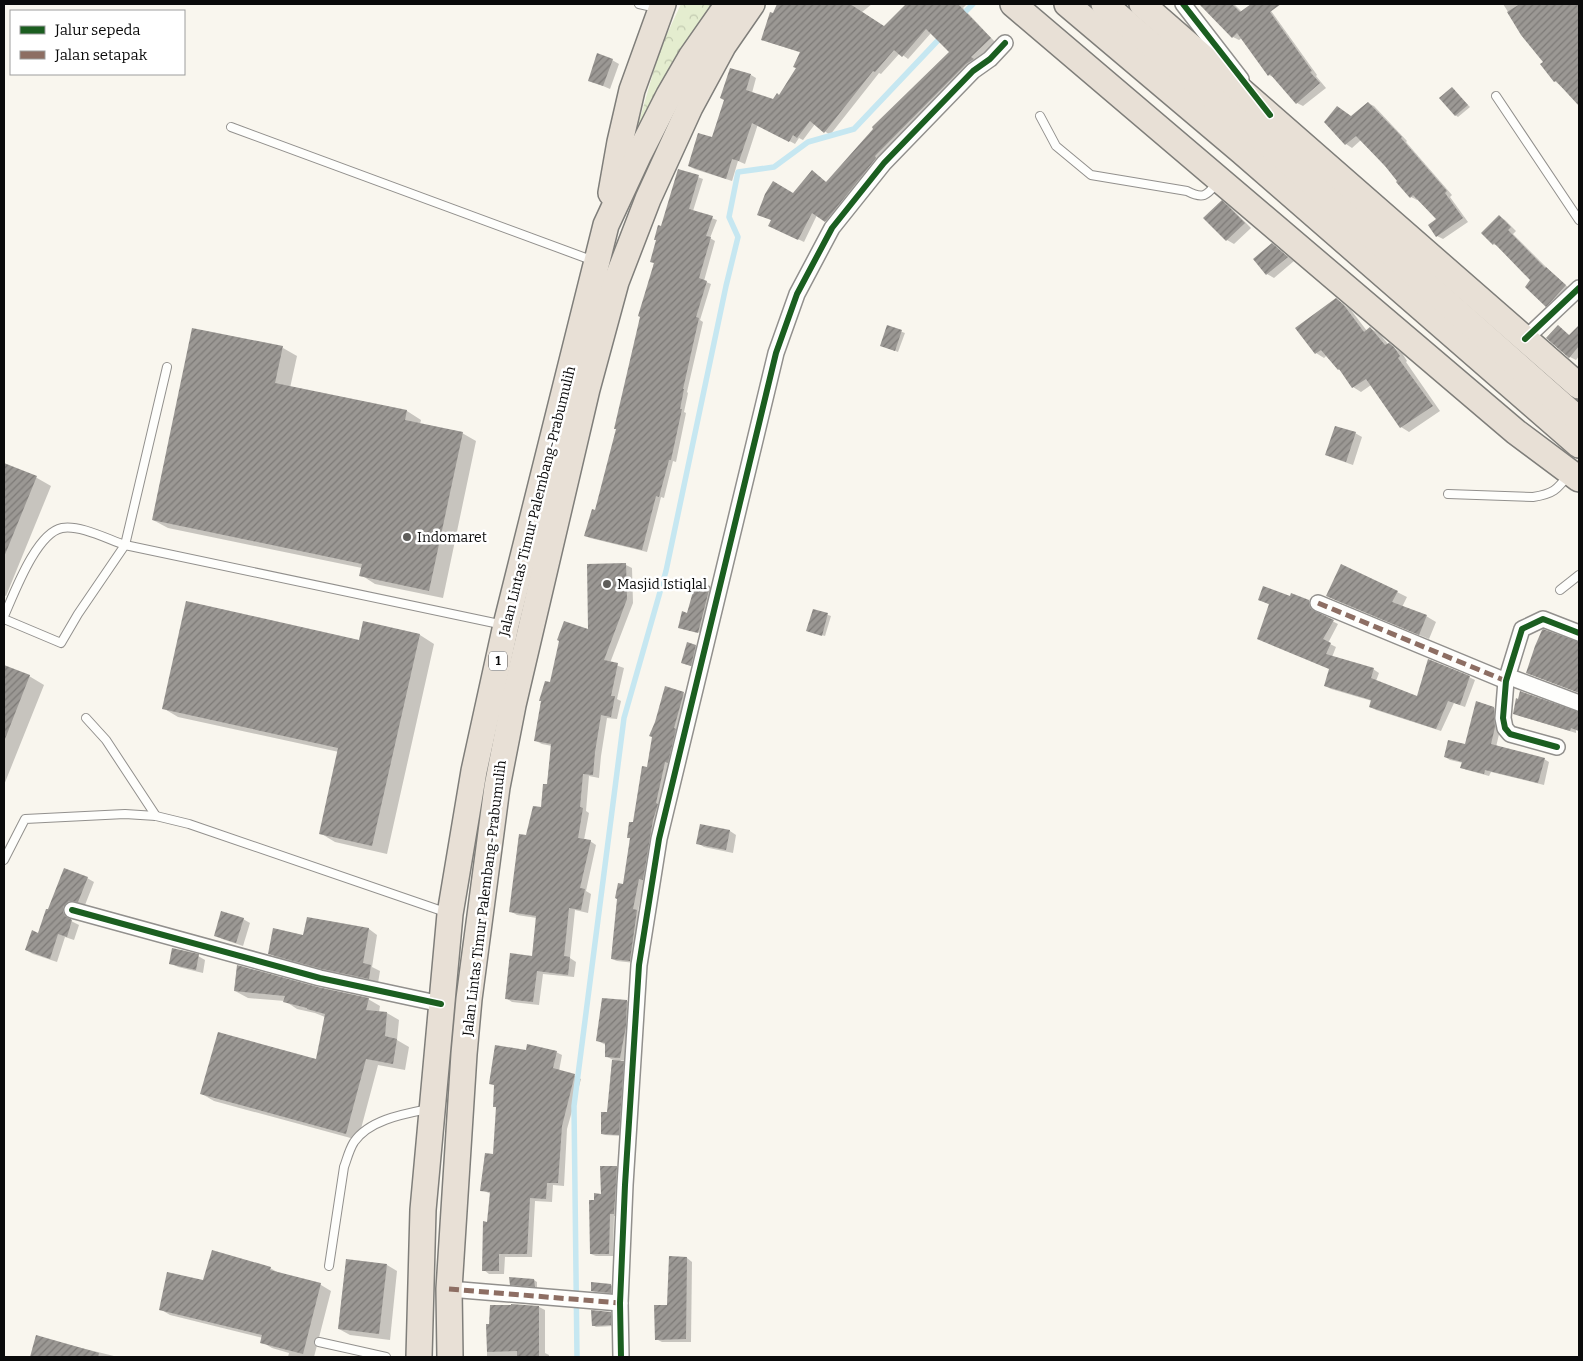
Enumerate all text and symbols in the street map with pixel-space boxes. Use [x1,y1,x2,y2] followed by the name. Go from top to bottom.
[10,10,185,75] legend
[54,21,141,39] text: Jalur sepeda
[54,46,148,64] text: Jalan setapak
[495,364,579,639] street label: Jalan Lintas Timur Palembang-Prabumulih
[417,529,487,546] place label: Indomaret
[401,531,413,543] marker: Indomaret
[617,576,707,593] place label: Masjid Istiqlal
[601,578,613,590] marker: Masjid Istiqlal
[489,651,507,670] road number: 1
[459,759,510,1038] street label: Jalan Lintas Timur Palembang-Prabumulih

